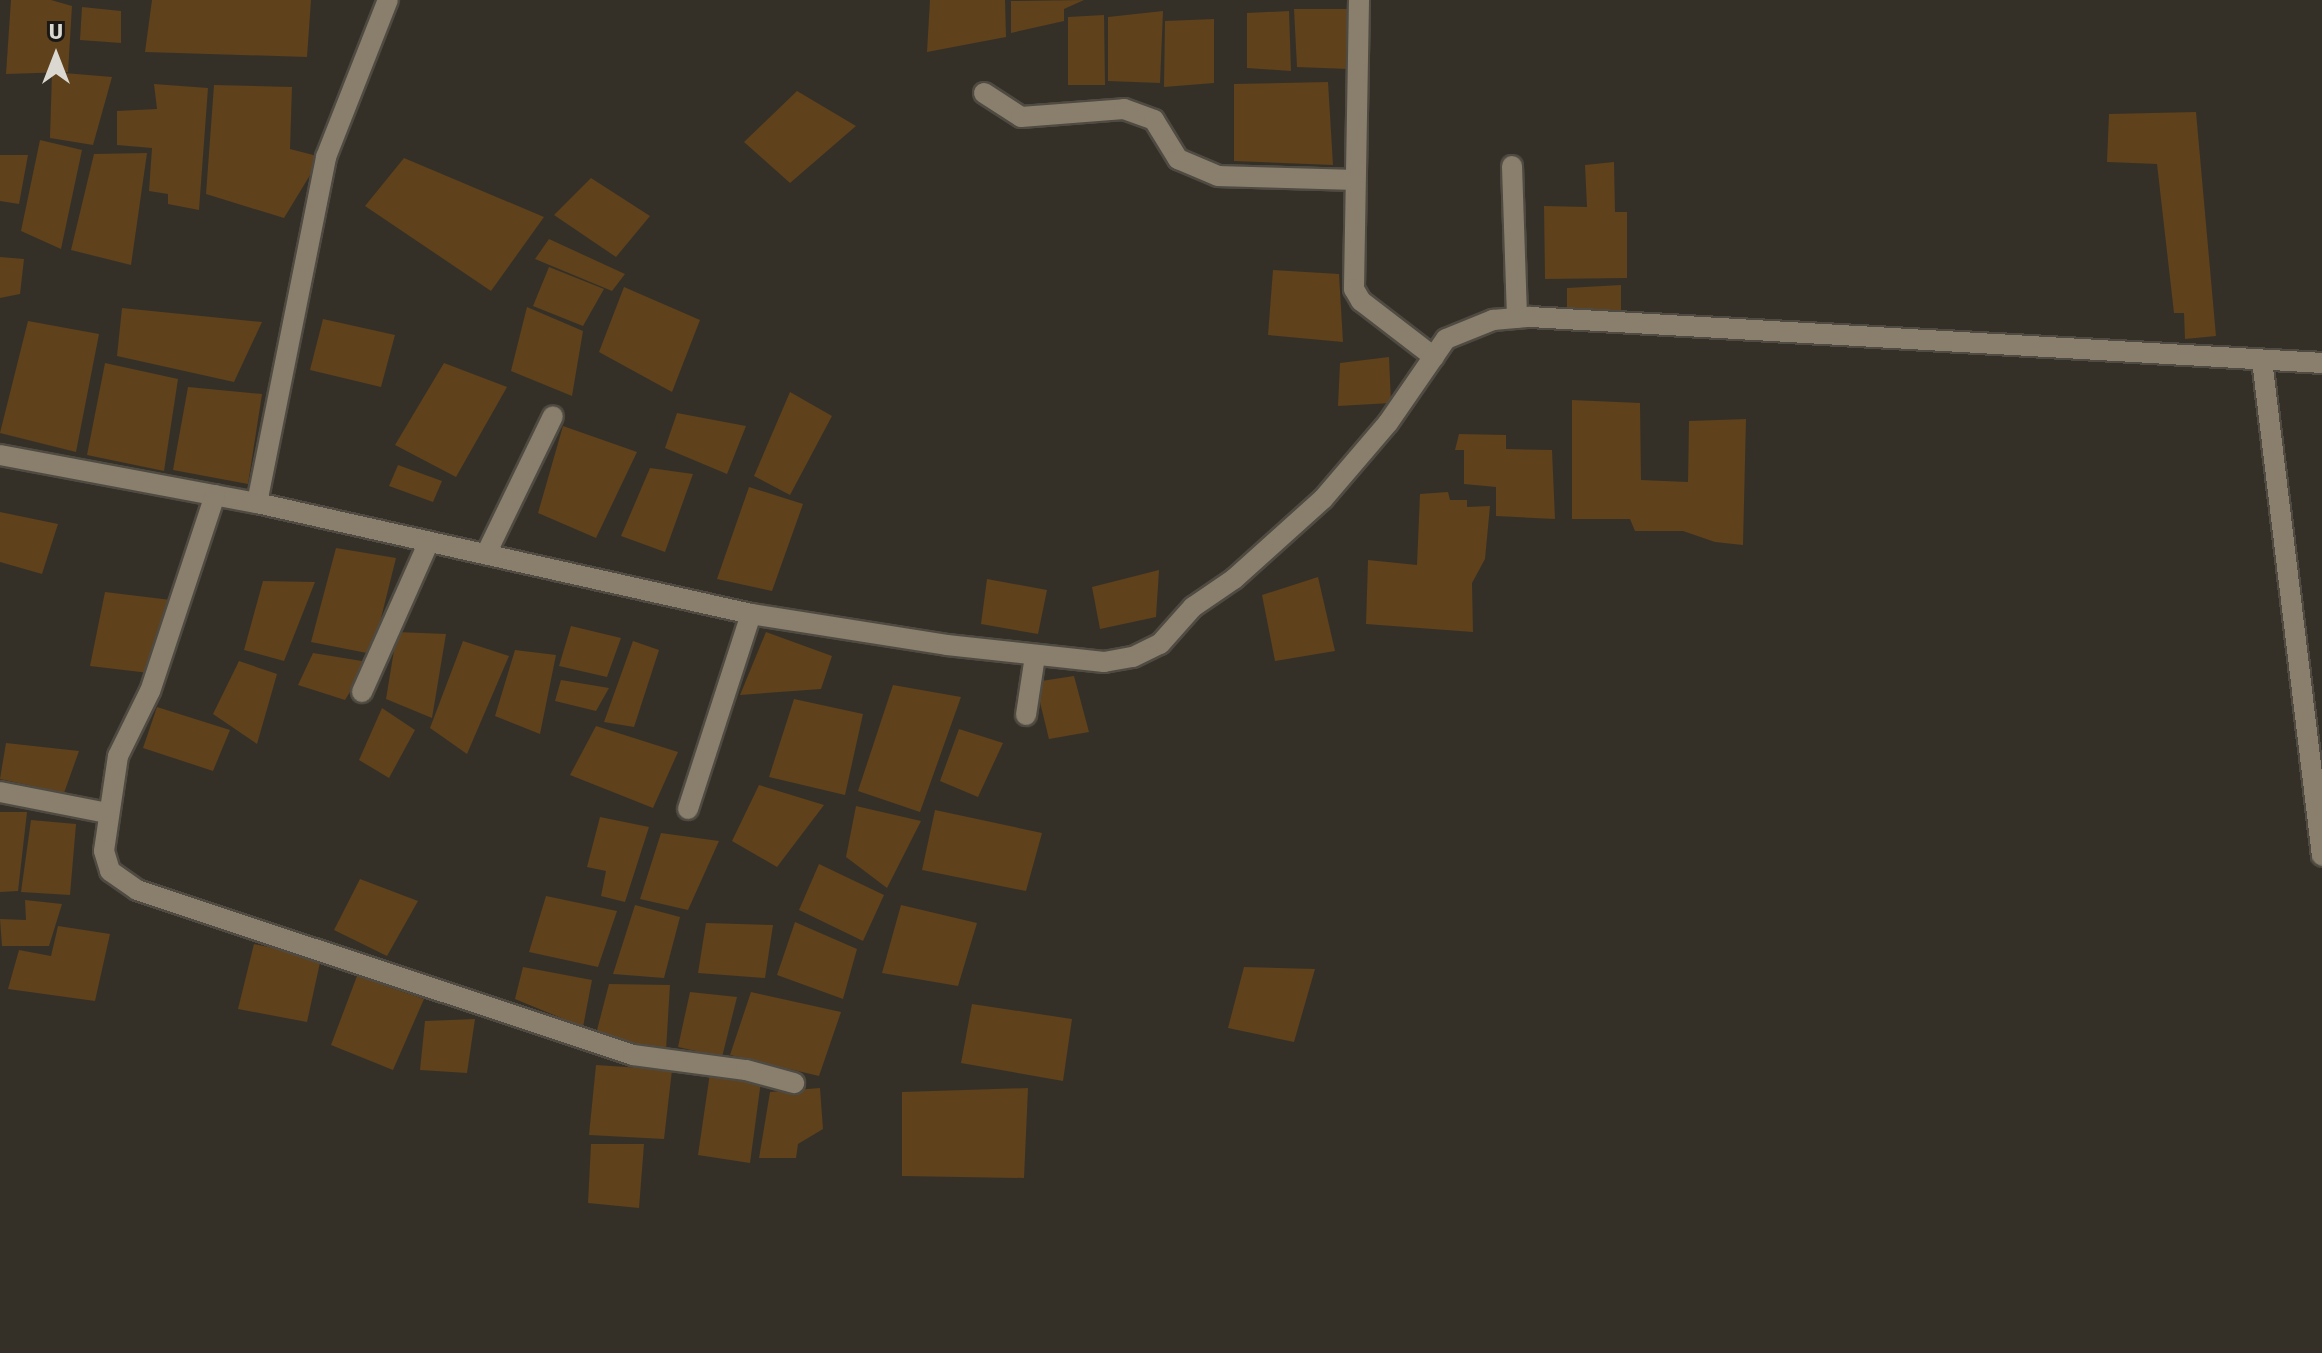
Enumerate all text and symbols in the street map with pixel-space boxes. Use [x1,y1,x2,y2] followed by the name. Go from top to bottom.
[16,16,96,96] north arrow
[49,18,63,45] text: U

